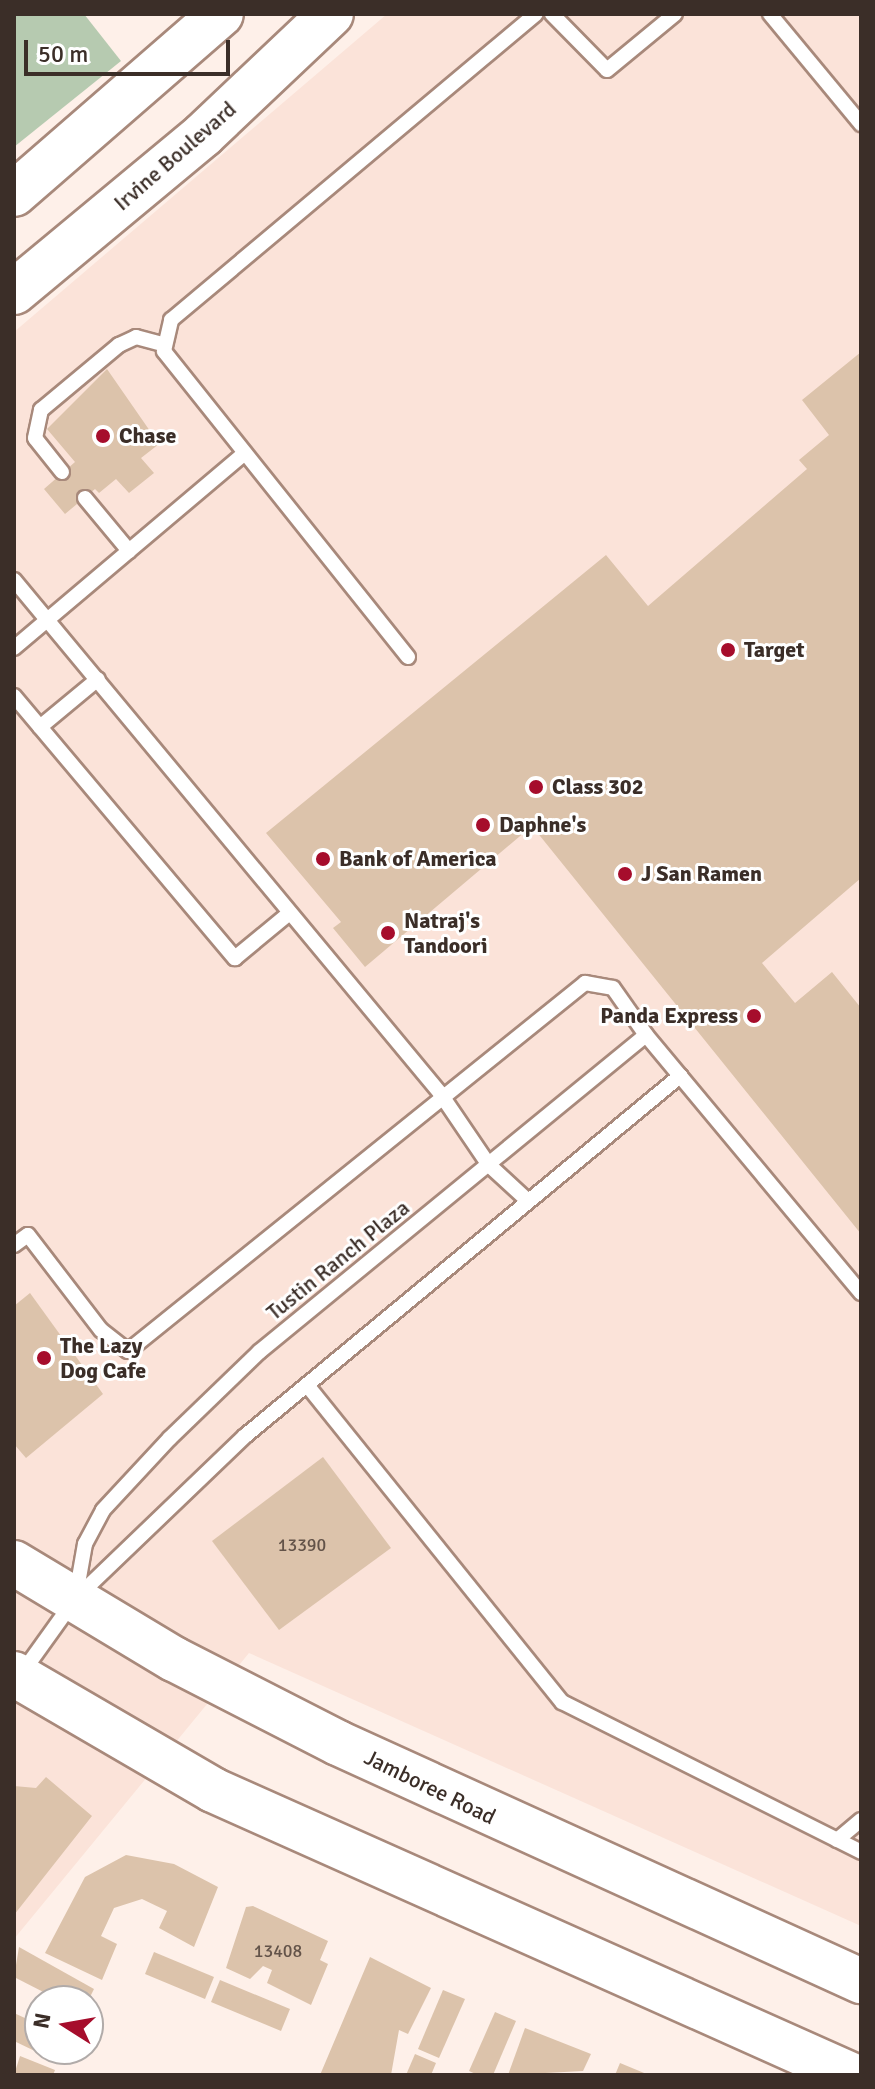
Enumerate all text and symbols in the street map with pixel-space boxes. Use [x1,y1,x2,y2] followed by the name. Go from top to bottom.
[28,24,234,74] scale bar
[38,39,88,69] text: 50 m
[109,96,241,216] street label: Irvine Boulevard
[119,423,176,449] place label: Chase
[94,427,112,445] marker: Chase
[744,637,804,663] place label: Target
[719,641,737,659] marker: Target
[552,774,644,800] place label: Class 302
[527,778,545,796] marker: Class 302
[499,812,586,838] place label: Daphne's
[474,816,492,834] marker: Daphne's
[339,846,497,872] place label: Bank of America
[314,850,332,868] marker: Bank of America
[641,861,762,887] place label: J San Ramen
[616,865,634,883] marker: J San Ramen
[404,907,488,958] place label: Natraj's Tandoori
[379,924,397,942] marker: Natraj's Tandoori
[600,1003,738,1029] place label: Panda Express
[745,1007,763,1025] marker: Panda Express
[261,1194,415,1326] street label: Tustin Ranch Plaza
[60,1332,146,1384] place label: The Lazy Dog Cafe
[35,1349,53,1367] marker: The Lazy Dog Cafe
[278,1534,326,1556] house number: 13390
[360,1744,500,1830] street label: Jamboree Road
[254,1940,302,1962] house number: 13408
[24,1985,104,2065] north arrow
[27,2011,57,2031] text: N

